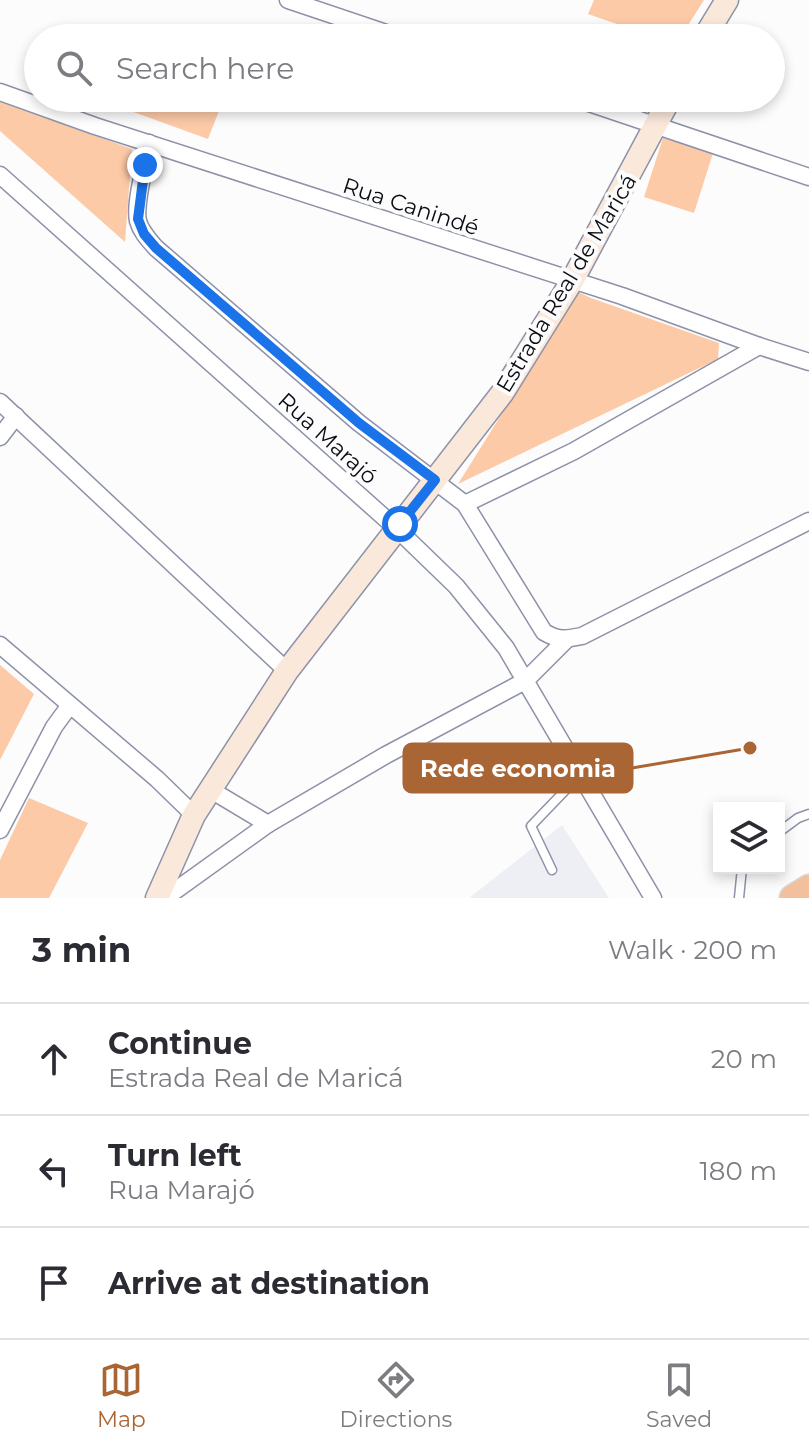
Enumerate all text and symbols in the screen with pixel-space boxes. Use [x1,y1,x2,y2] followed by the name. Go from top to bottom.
[24,24,785,112] search box
[52,46,96,90] icon: search
[116,50,294,87] text: Search here
[127,147,163,183] route end
[490,169,642,397] street label: Estrada Real de Maricá
[339,172,482,241] street label: Rua Canindé
[272,387,383,490] street label: Rua Marajó
[382,506,418,542] route start
[404,744,632,792] callout: Rede economia
[420,754,616,783] text: Rede economia
[713,802,785,874] map controls
[713,802,785,874] button: layers
[32,929,131,971] text: 3 min
[608,934,777,966] text: Walk · 200 m
[108,1025,252,1062] text: Continue
[32,1037,76,1081] icon: ahead
[711,1043,777,1075] text: 20 m
[108,1062,404,1094] text: Estrada Real de Maricá
[108,1137,241,1174] text: Turn left
[32,1149,76,1193] icon: left
[699,1155,777,1187] text: 180 m
[108,1174,255,1206] text: Rua Marajó
[32,1261,76,1305] icon: arrive
[108,1265,430,1302] text: Arrive at destination
[97,1358,146,1433] tab: Map
[340,1358,452,1433] tab: Directions
[646,1358,712,1433] tab: Saved

